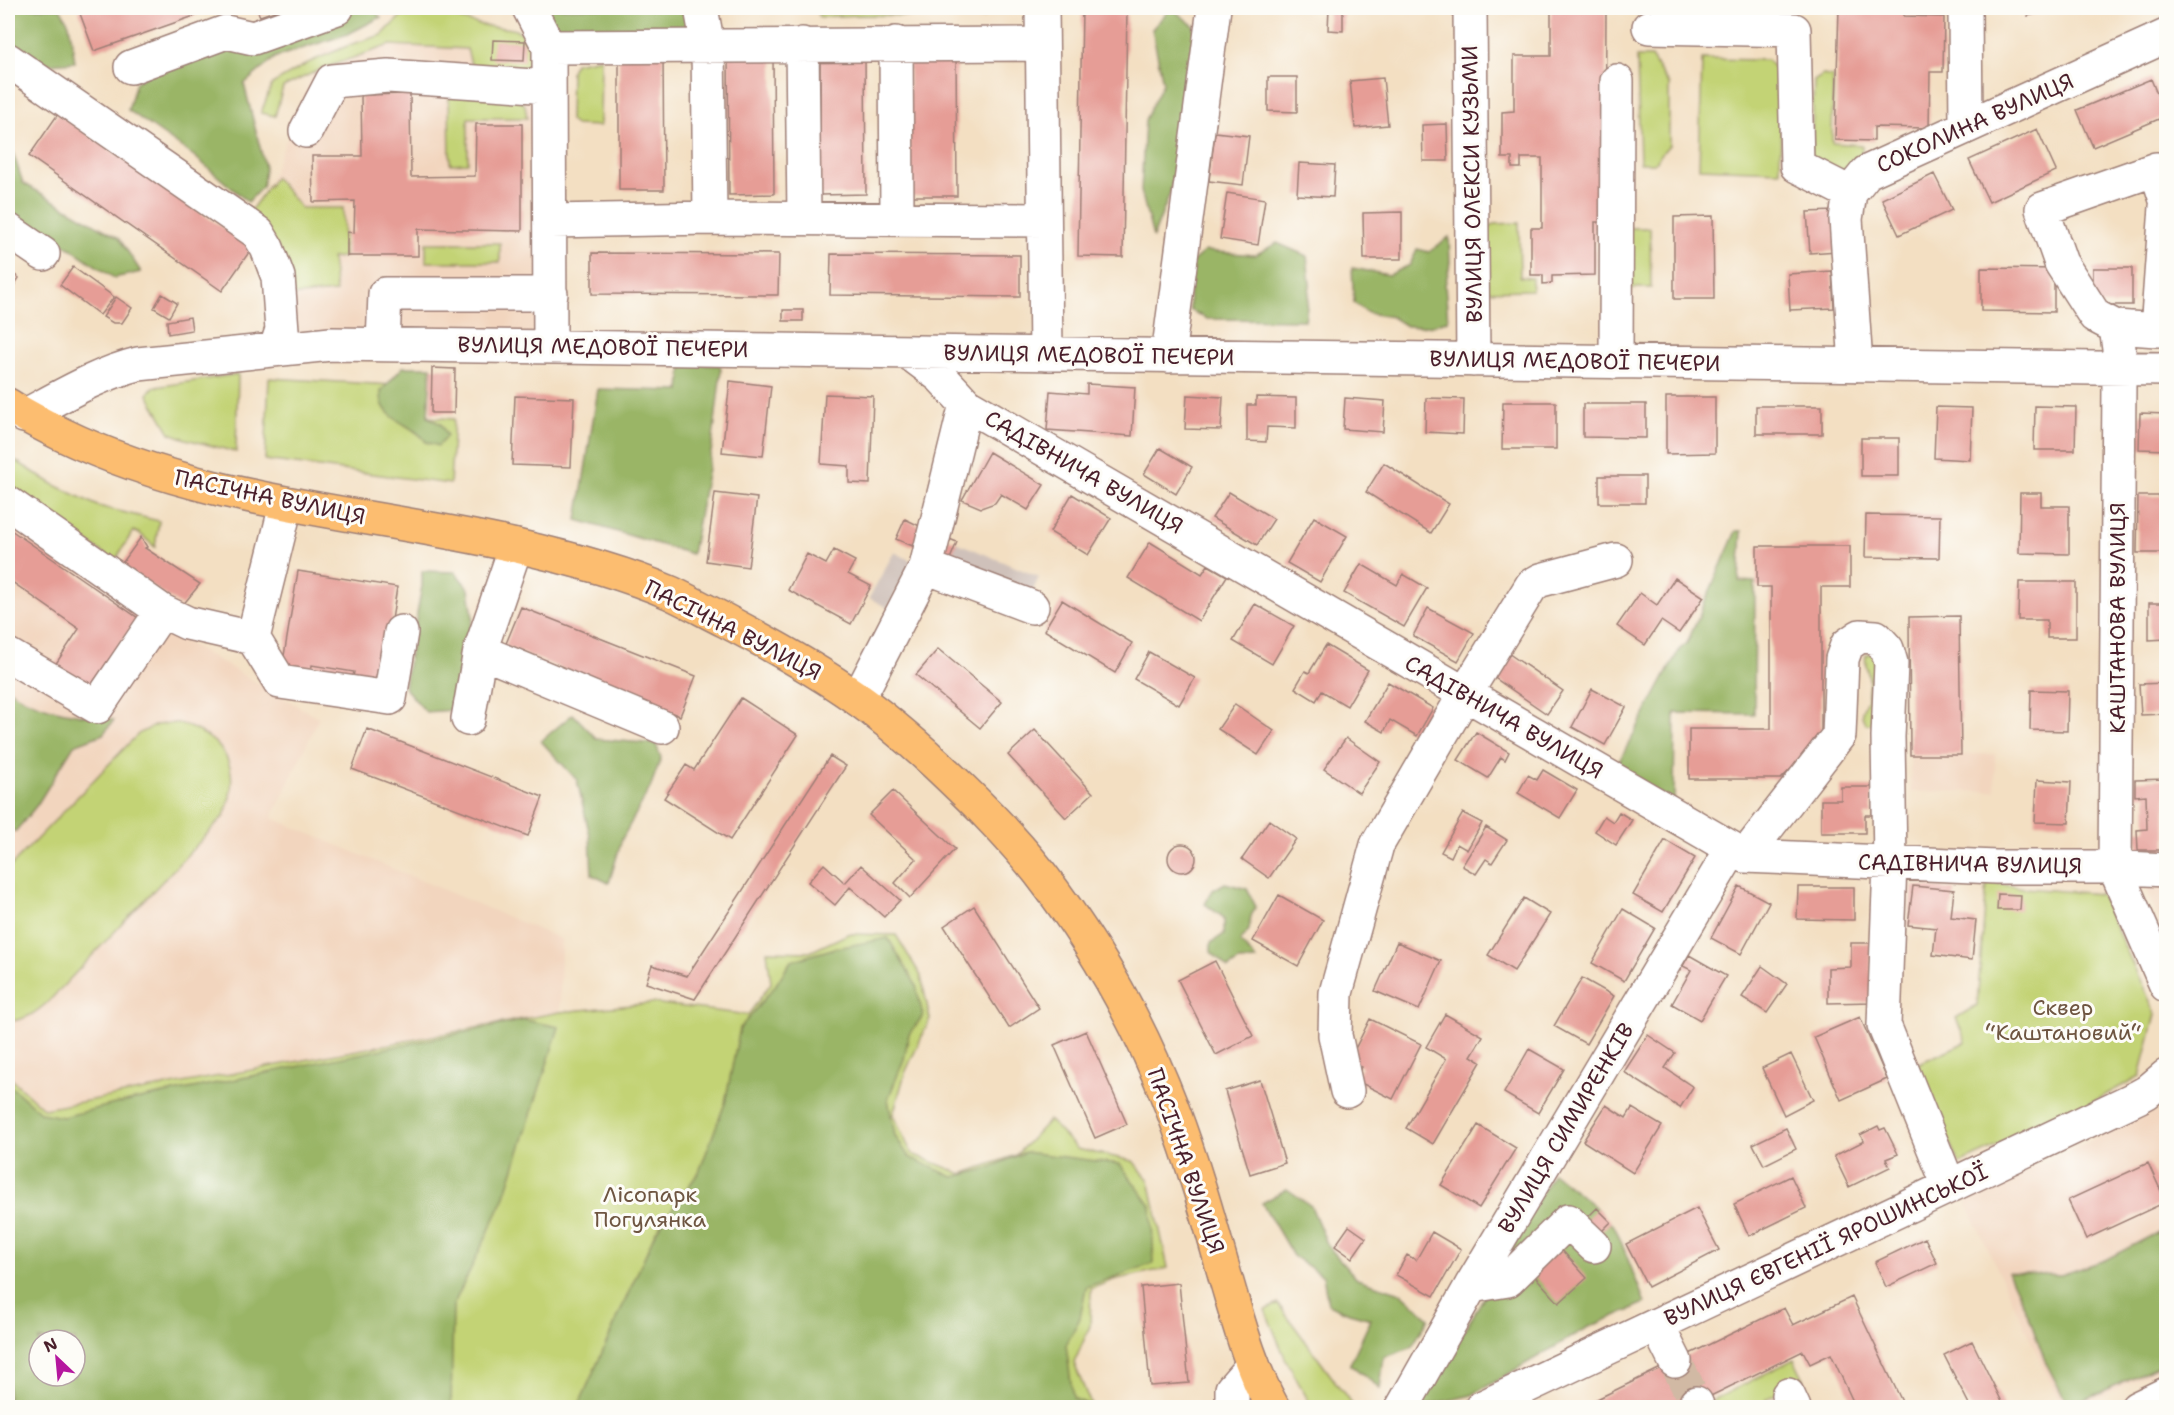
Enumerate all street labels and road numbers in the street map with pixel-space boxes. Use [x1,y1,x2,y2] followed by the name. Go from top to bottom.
[1455,45,1489,323] street label: ВУЛИЦЯ ОЛЕКСИ КУЗЬМИ
[1872,66,2078,180] street label: СОКОЛИНА ВУЛИЦЯ
[457,330,749,364] street label: ВУЛИЦЯ МЕДОВОЇ ПЕЧЕРИ
[943,338,1235,372] street label: ВУЛИЦЯ МЕДОВОЇ ПЕЧЕРИ
[1429,344,1721,378] street label: ВУЛИЦЯ МЕДОВОЇ ПЕЧЕРИ
[980,403,1188,541] street label: САДІВНИЧА ВУЛИЦЯ
[172,463,368,531] street label: ПАСІЧНА ВУЛИЦЯ
[2103,502,2132,734] street label: КАШТАНОВА ВУЛИЦЯ
[640,573,826,687] street label: ПАСІЧНА ВУЛИЦЯ
[1400,648,1608,786] street label: САДІВНИЧА ВУЛИЦЯ
[1858,848,2082,880] street label: САДІВНИЧА ВУЛИЦЯ
[1491,1017,1641,1239] street label: ВУЛИЦЯ СИМИРЕНКІВ
[1141,1064,1231,1258] street label: ПАСІЧНА ВУЛИЦЯ
[1659,1157,1993,1333] street label: ВУЛИЦЯ ЄВГЕНІЇ ЯРОШИНСЬКОЇ

